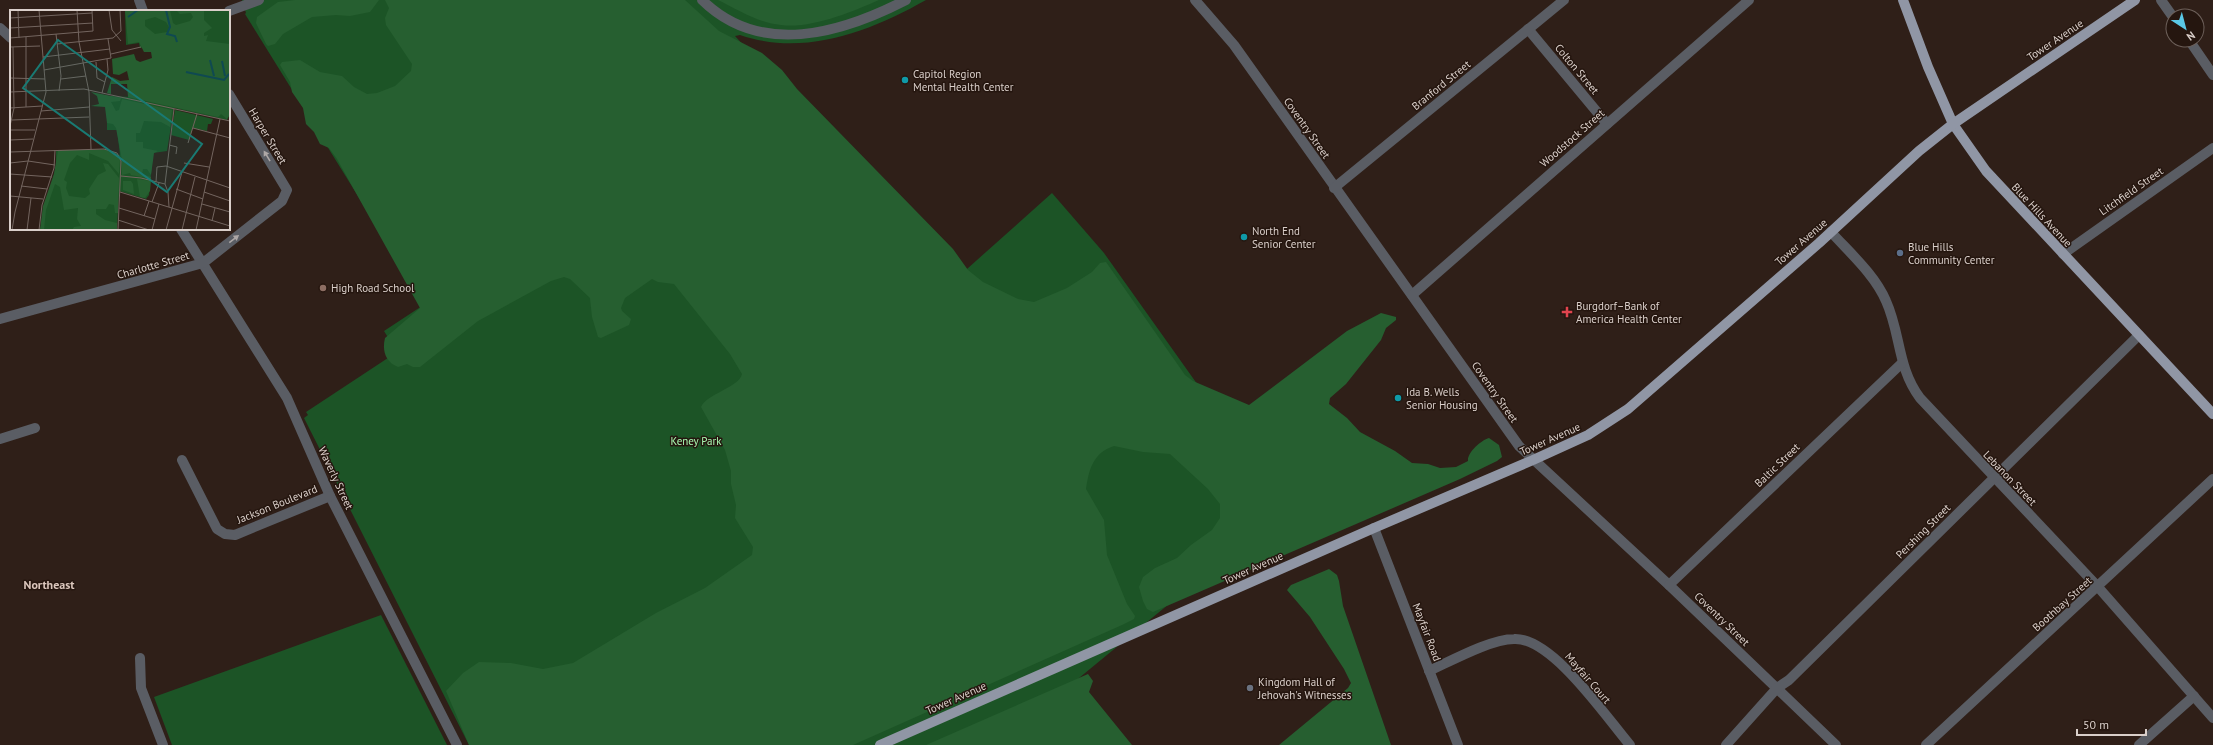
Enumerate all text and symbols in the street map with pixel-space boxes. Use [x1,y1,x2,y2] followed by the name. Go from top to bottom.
[2165,8,2205,48] north arrow
[10,10,230,230] inset map
[2024,16,2086,64] street label: Tower Avenue
[2184,28,2198,44] text: N
[1552,41,1602,97] street label: Colton Street
[1409,57,1473,113] street label: Branford Street
[913,67,1014,94] place label: Capitol Region Mental Health Center
[900,75,910,85] marker: Capitol Region Mental Health Center
[1281,95,1333,162] street label: Coventry Street
[246,105,290,167] street label: Harper Street
[1537,106,1608,170] street label: Woodstock Street
[263,151,271,161] one-way arrow
[2096,164,2166,218] street label: Litchfield Street
[2009,180,2076,250] street label: Blue Hills Avenue
[1772,215,1830,269] street label: Tower Avenue
[1252,224,1316,251] place label: North End Senior Center
[1239,232,1249,242] marker: North End Senior Center
[228,235,239,243] one-way arrow
[1908,240,1995,267] place label: Blue Hills Community Center
[115,248,191,282] street label: Charlotte Street
[1895,248,1905,258] marker: Blue Hills Community Center
[331,281,415,295] place label: High Road School
[318,283,328,293] marker: High Road School
[1576,299,1682,326] place label: Burgdorf–Bank of America Health Center
[1561,306,1573,318] marker: Burgdorf–Bank of America Health Center
[1469,359,1521,426] street label: Coventry Street
[1406,385,1478,412] place label: Ida B. Wells Senior Housing
[1393,393,1403,403] marker: Ida B. Wells Senior Housing
[1518,419,1583,459] street label: Tower Avenue
[670,434,722,448] park label: Keney Park
[1751,440,1803,490] street label: Baltic Street
[315,444,357,512] street label: Waverly Street
[1980,448,2040,509] street label: Lebanon Street
[234,481,319,527] street label: Jackson Boulevard
[1893,501,1953,561] street label: Pershing Street
[1221,548,1286,588] street label: Tower Avenue
[2029,573,2095,634] street label: Boothbay Street
[24,577,75,592] district label: Northeast
[1691,589,1753,649] street label: Coventry Street
[1410,601,1445,663] street label: Mayfair Road
[1562,649,1614,707] street label: Mayfair Court
[1257,675,1352,702] place label: Kingdom Hall of Jehovah's Witnesses
[924,678,989,718] street label: Tower Avenue
[1245,683,1255,693] marker: Kingdom Hall of Jehovah's Witnesses
[2077,711,2146,737] scale bar
[2083,717,2109,732] text: 50 m

